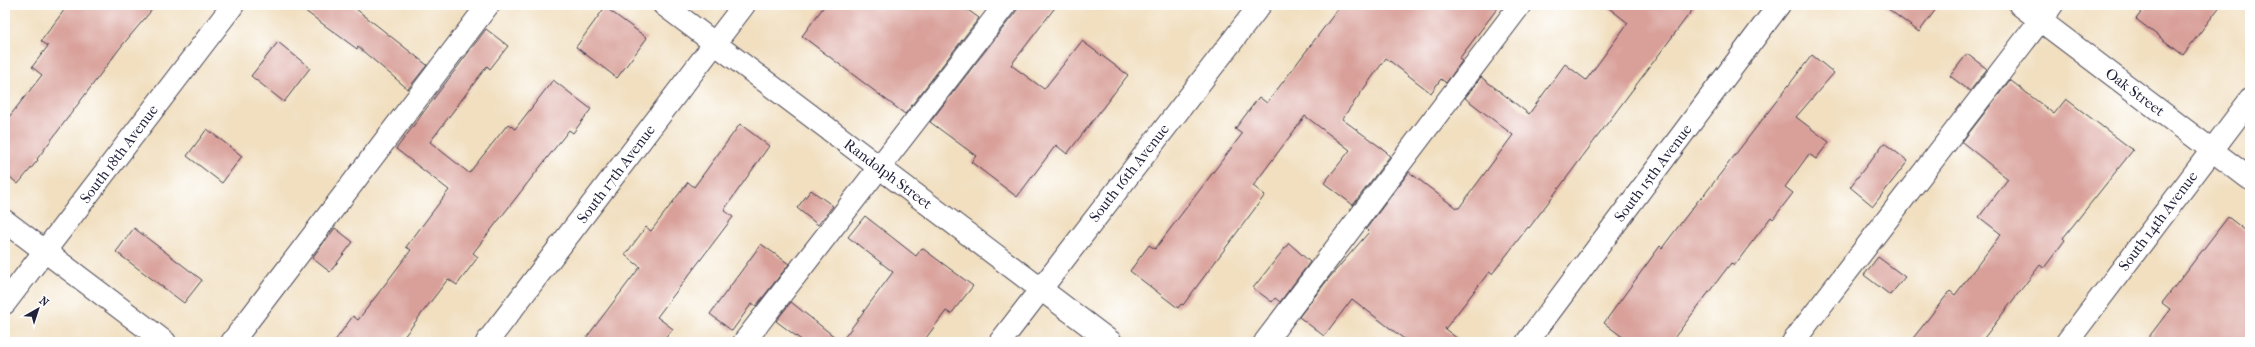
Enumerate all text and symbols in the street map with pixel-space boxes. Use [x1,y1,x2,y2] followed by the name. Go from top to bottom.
[2102,64,2169,120] street label: Oak Street
[76,101,162,207] street label: South 18th Avenue
[1085,120,1173,226] street label: South 16th Avenue
[1610,120,1696,225] street label: South 15th Avenue
[573,121,659,227] street label: South 17th Avenue
[840,135,936,213] street label: Randolph Street
[2115,167,2202,274] street label: South 14th Avenue
[18,289,58,329] north arrow
[37,294,52,310] text: N

